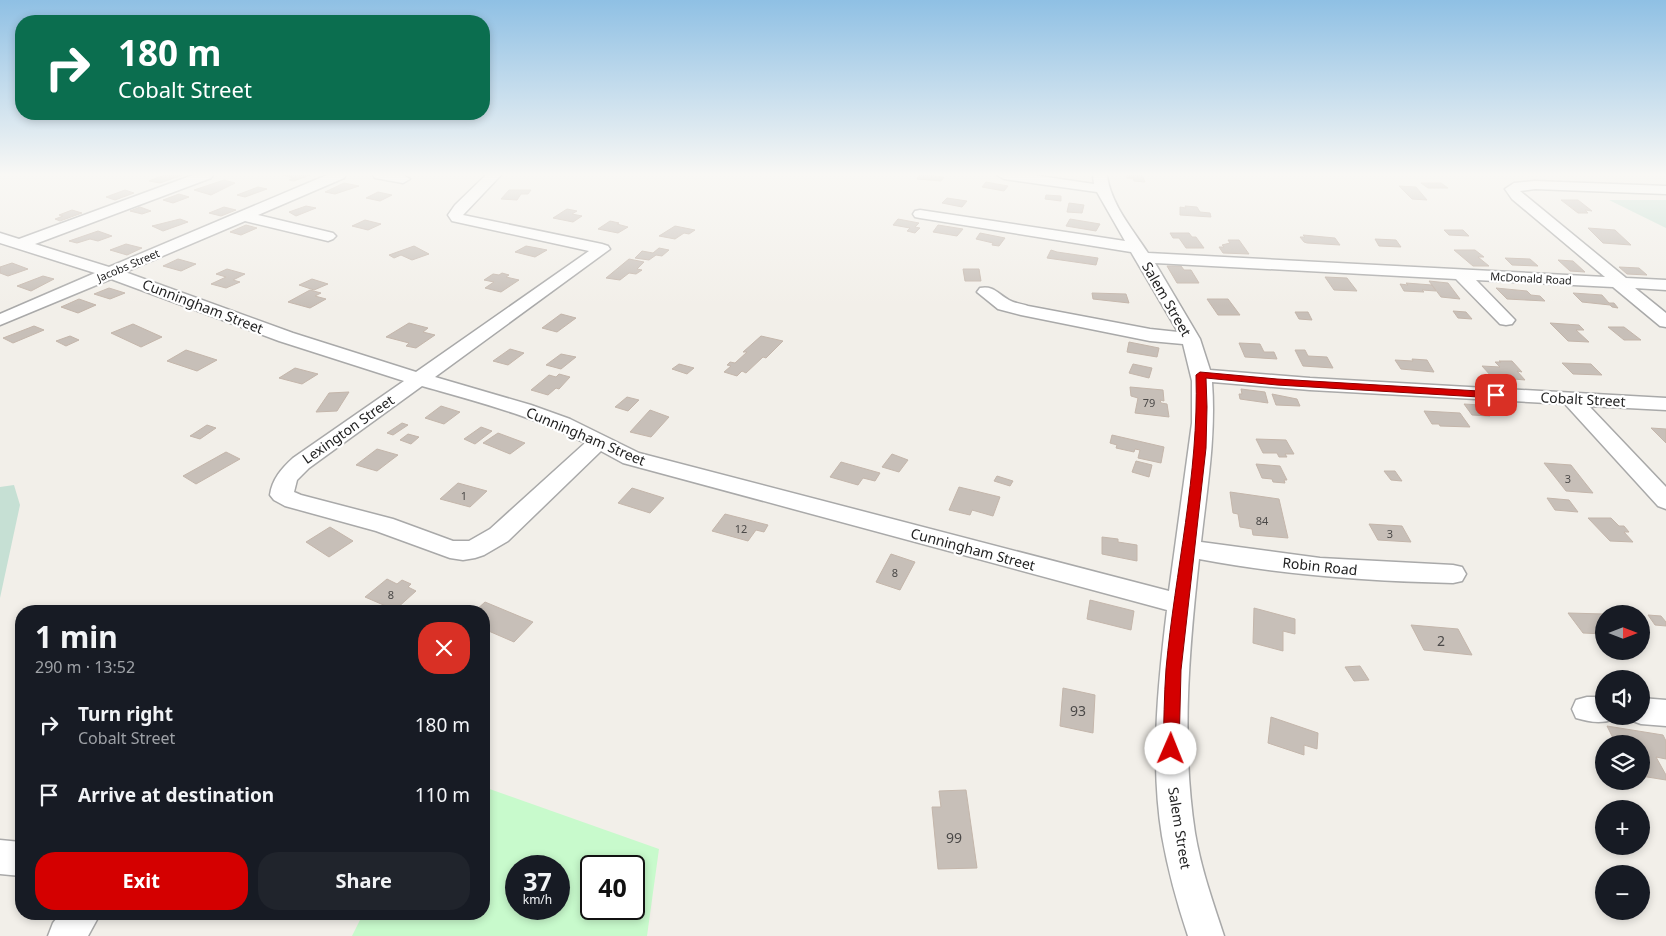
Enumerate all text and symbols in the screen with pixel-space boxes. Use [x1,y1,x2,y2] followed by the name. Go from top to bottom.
[118,29,221,76] text: 180 m
[35,35,100,100] icon: right
[118,74,252,104] text: Cobalt Street
[93,245,162,285] street label: Jacobs Street
[1138,258,1196,340] street label: Salem Street
[1490,268,1572,288] street label: McDonald Road
[140,274,266,338] street label: Cunningham Street
[1475,374,1517,416] pin
[1482,381,1510,409] icon: arrive
[1540,387,1626,411] street label: Cobalt Street
[298,390,398,468] street label: Lexington Street
[1143,395,1155,410] house number: 79
[523,402,649,470] street label: Cunningham Street
[1565,471,1571,486] house number: 3
[461,488,467,503] house number: 1
[1256,513,1269,528] house number: 84
[735,521,747,536] house number: 12
[909,523,1037,575] street label: Cunningham Street
[1387,526,1393,541] house number: 3
[1282,553,1358,579] street label: Robin Road
[892,565,898,580] house number: 8
[388,587,394,602] house number: 8
[1595,605,1650,660] north arrow
[1595,605,1650,920] map controls
[35,616,118,657] text: 1 min
[418,622,470,674] button: close
[1437,631,1445,650] house number: 2
[35,656,135,678] text: 290 m · 13:52
[1595,670,1650,725] button: sound
[78,701,173,727] text: Turn right
[1070,701,1086,720] house number: 93
[35,711,63,739] icon: right
[415,712,470,738] text: 180 m
[1144,722,1196,774] position arrow
[78,727,175,749] text: Cobalt Street
[1595,735,1650,790] button: layers
[35,781,63,809] icon: arrive
[78,782,274,808] text: Arrive at destination
[415,782,470,808] text: 110 m
[1164,786,1196,870] street label: Salem Street
[1595,800,1650,855] button: +
[946,828,962,847] house number: 99
[35,852,248,910] button: Exit
[258,852,470,910] button: Share
[580,855,645,920] speed limit sign: 40
[523,864,552,898] text: 37
[1595,865,1650,920] button: −
[523,891,552,908] text: km/h

